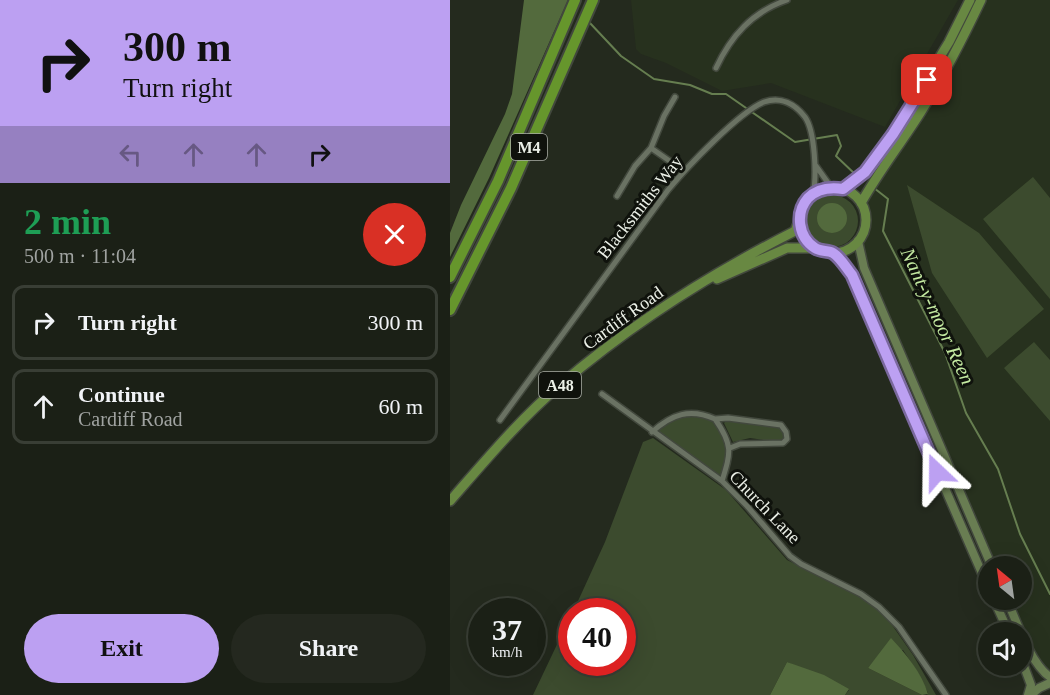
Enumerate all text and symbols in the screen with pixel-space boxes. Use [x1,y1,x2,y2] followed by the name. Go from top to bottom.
[24,24,102,102] icon: right
[123,24,232,70] text: 300 m
[901,54,952,105] pin
[910,63,943,96] icon: arrive
[123,73,232,103] text: Turn right
[511,134,547,160] road number: M4
[114,138,147,171] icon: left
[177,138,210,171] icon: ahead
[240,138,273,171] icon: ahead
[303,138,336,171] icon: right
[593,151,687,263] street label: Blacksmiths Way
[24,202,111,242] text: 2 min
[363,203,426,266] button: close
[895,243,979,388] water label: Nant-y-moor Reen
[24,245,136,267] text: 500 m · 11:04
[579,282,667,354] street label: Cardiff Road
[27,306,60,339] icon: right
[78,310,177,335] text: Turn right
[367,310,423,335] text: 300 m
[539,372,581,398] road number: A48
[78,382,165,407] text: Continue
[27,390,60,423] icon: ahead
[378,394,423,419] text: 60 m
[78,408,183,430] text: Cardiff Road
[905,440,969,504] position arrow
[725,466,805,548] street label: Church Lane
[978,556,1032,610] north arrow
[978,556,1032,676] map controls
[558,598,636,676] speed limit sign: 40
[492,613,522,646] text: 37
[24,614,219,683] button: Exit
[231,614,426,683] button: Share
[978,622,1032,676] button: sound
[492,644,522,660] text: km/h

